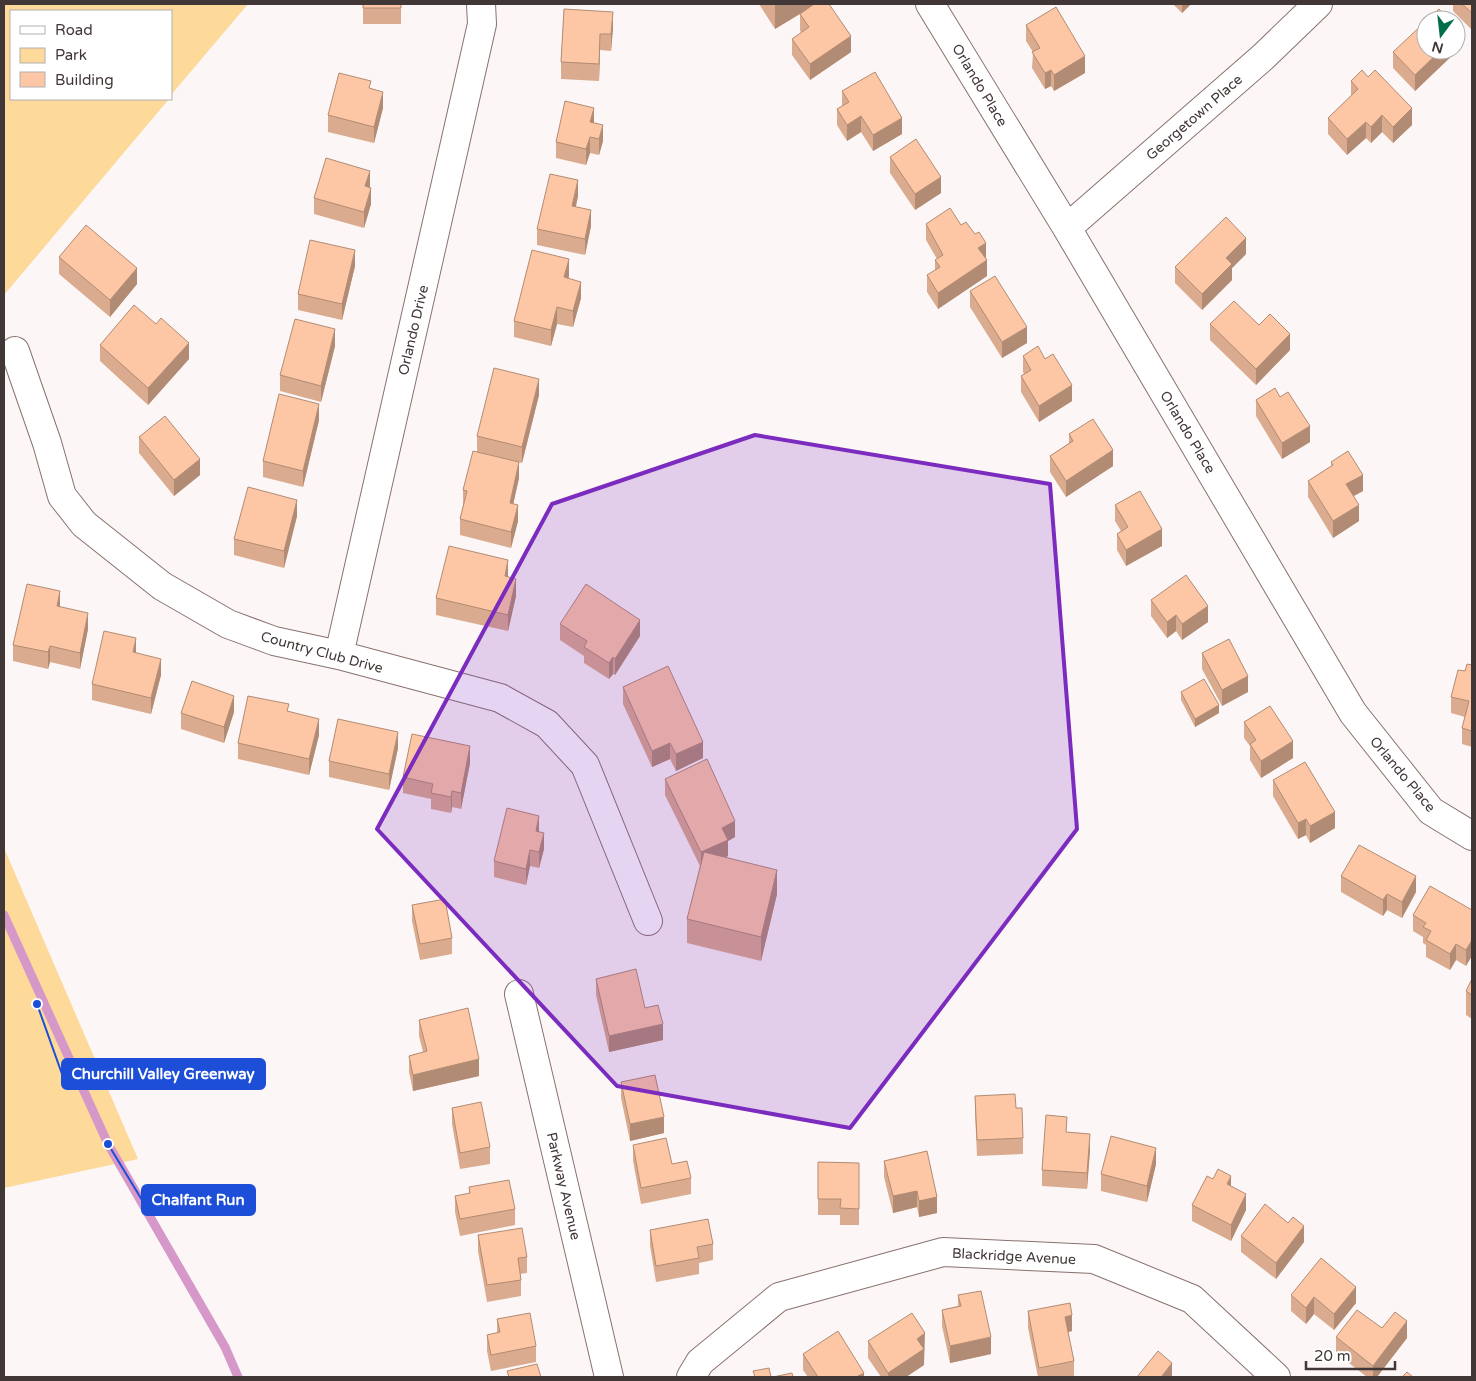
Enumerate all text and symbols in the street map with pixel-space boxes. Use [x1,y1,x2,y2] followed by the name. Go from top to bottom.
[10,10,172,100] legend
[1416,10,1466,60] north arrow
[55,21,93,39] text: Road
[1430,37,1445,57] text: N
[948,41,1011,130] street label: Orlando Place
[55,46,87,64] text: Park
[55,71,114,89] text: Building
[1143,71,1246,164] street label: Georgetown Place
[395,283,432,377] street label: Orlando Drive
[1156,388,1219,477] street label: Orlando Place
[259,628,385,677] street label: Country Club Drive
[1366,733,1439,816] street label: Orlando Place
[62,1059,265,1089] callout: Churchill Valley Greenway
[71,1065,255,1084] text: Churchill Valley Greenway
[543,1131,584,1242] street label: Parkway Avenue
[142,1185,255,1215] callout: Chalfant Run
[151,1191,245,1209] text: Chalfant Run
[951,1245,1077,1268] street label: Blackridge Avenue
[1306,1338,1395,1370] scale bar
[1314,1347,1351,1365] text: 20 m

